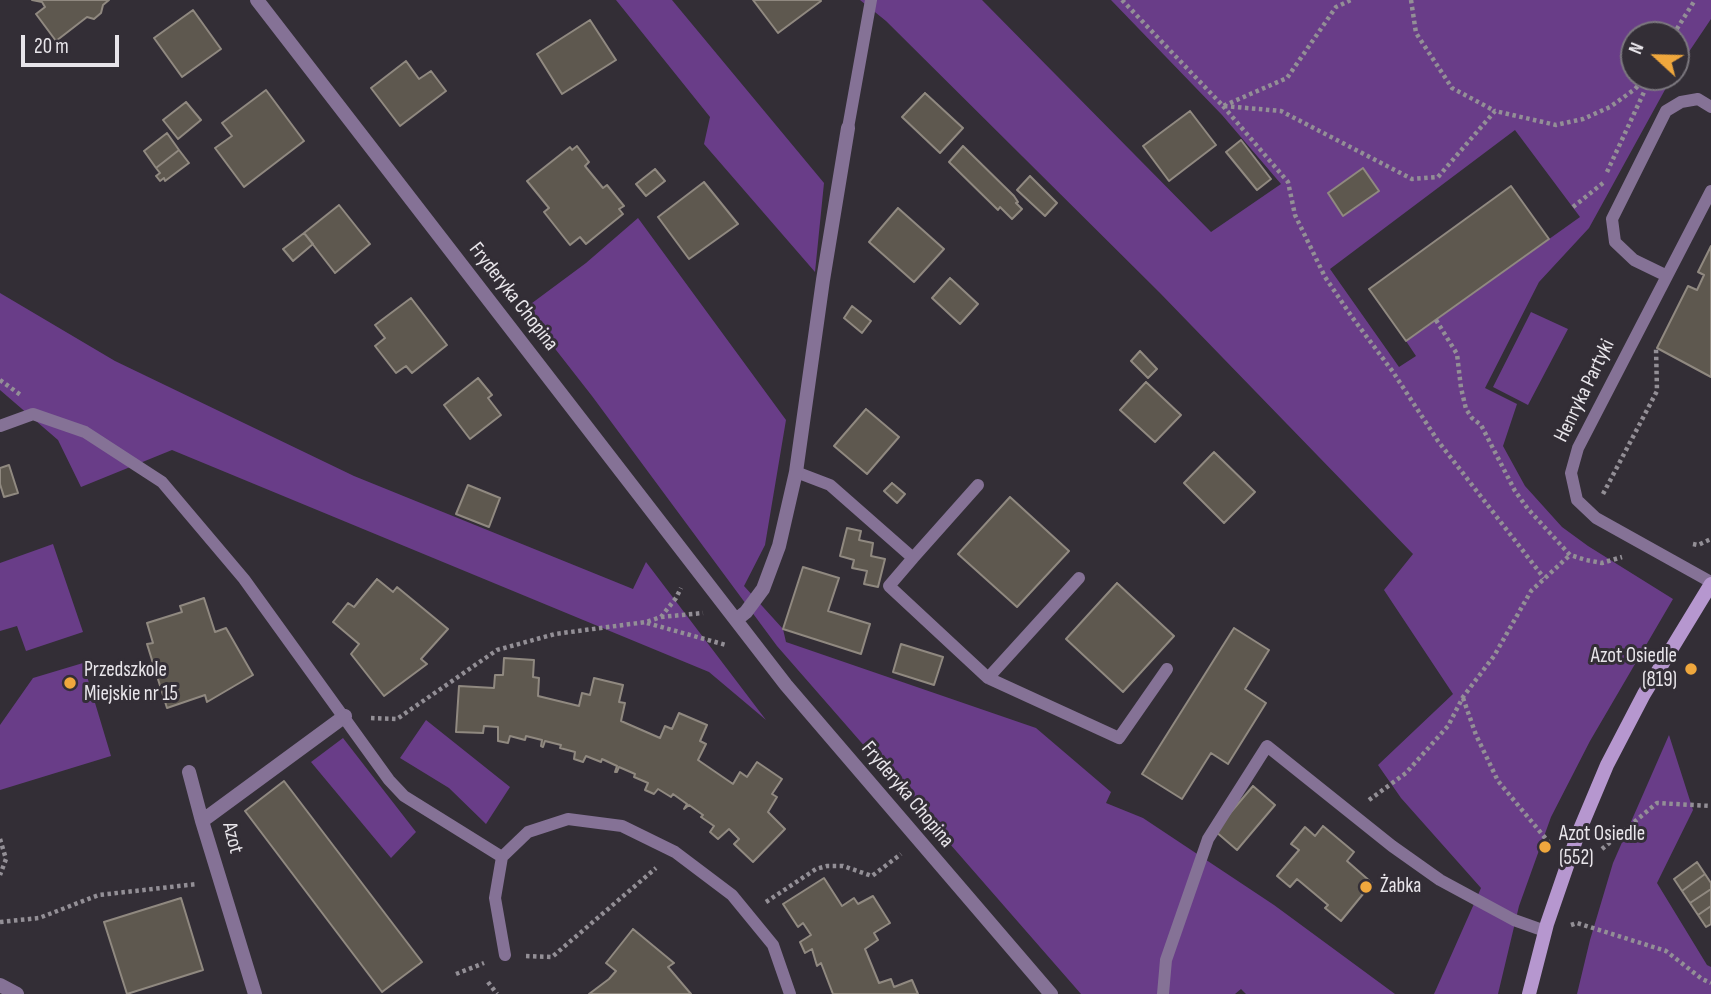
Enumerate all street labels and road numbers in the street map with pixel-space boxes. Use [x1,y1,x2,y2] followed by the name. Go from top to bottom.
[463,238,563,356] street label: Fryderyka Chopina
[1549,335,1621,447] street label: Henryka Partyki
[855,737,959,853] street label: Fryderyka Chopina
[216,820,248,856] street label: Azot

